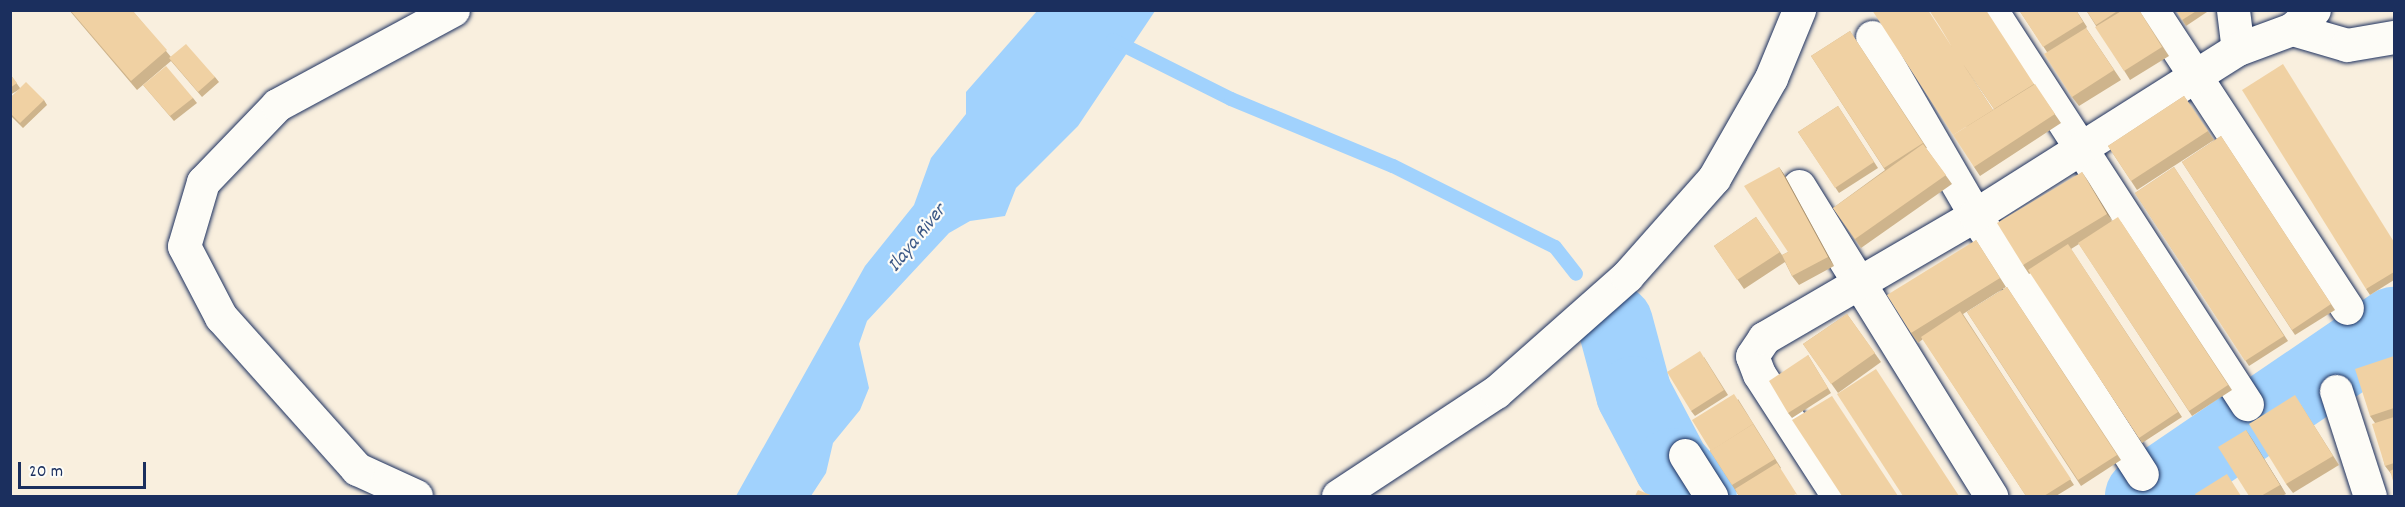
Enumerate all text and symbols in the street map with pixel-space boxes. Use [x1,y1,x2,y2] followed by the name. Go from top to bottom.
[883,200,953,278] water label: Ilaya River
[21,450,148,488] scale bar
[29,460,63,485] text: 20 m

